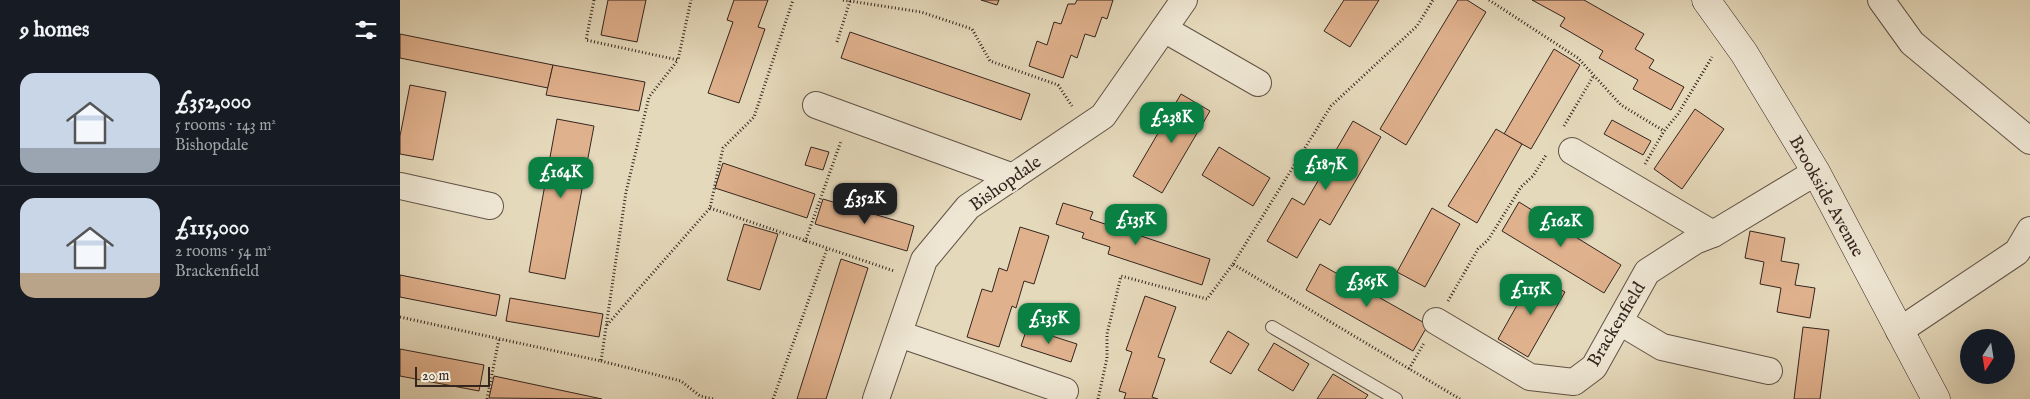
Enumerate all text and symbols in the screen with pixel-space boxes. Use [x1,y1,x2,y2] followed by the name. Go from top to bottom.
[352,16,380,44] icon: filters
[20,17,89,44] text: 9 homes
[175,89,251,116] text: £352,000
[60,93,120,153] icon: home
[1137,102,1207,144] pin: £238K
[1151,108,1193,128] text: £238K
[175,116,276,136] text: 5 rooms · 143 m²
[1783,132,1869,261] street label: Brookside Avenue
[175,136,248,156] text: Bishopdale
[1291,148,1361,191] pin: £187K
[965,151,1046,217] street label: Bishopdale
[1305,155,1347,175] text: £187K
[526,156,596,199] pin: £164K
[539,163,583,183] text: £164K
[830,182,900,225] pin: £352K
[844,189,886,209] text: £352K
[1101,204,1171,246] pin: £135K
[1526,206,1596,248] pin: £162K
[1116,210,1156,230] text: £135K
[1540,212,1582,232] text: £162K
[175,215,249,242] text: £115,000
[60,218,120,278] icon: home
[175,242,272,262] text: 2 rooms · 54 m²
[175,262,259,282] text: Brackenfield
[1332,266,1402,308] pin: £365K
[1346,272,1388,292] text: £365K
[1496,274,1566,316] pin: £115K
[1583,278,1652,371] street label: Brackenfield
[1511,280,1551,300] text: £115K
[1014,302,1084,345] pin: £135K
[1029,309,1069,329] text: £135K
[1960,329,2015,384] north arrow
[1960,329,2015,384] map controls
[415,364,490,387] scale bar
[422,367,449,385] text: 20 m

